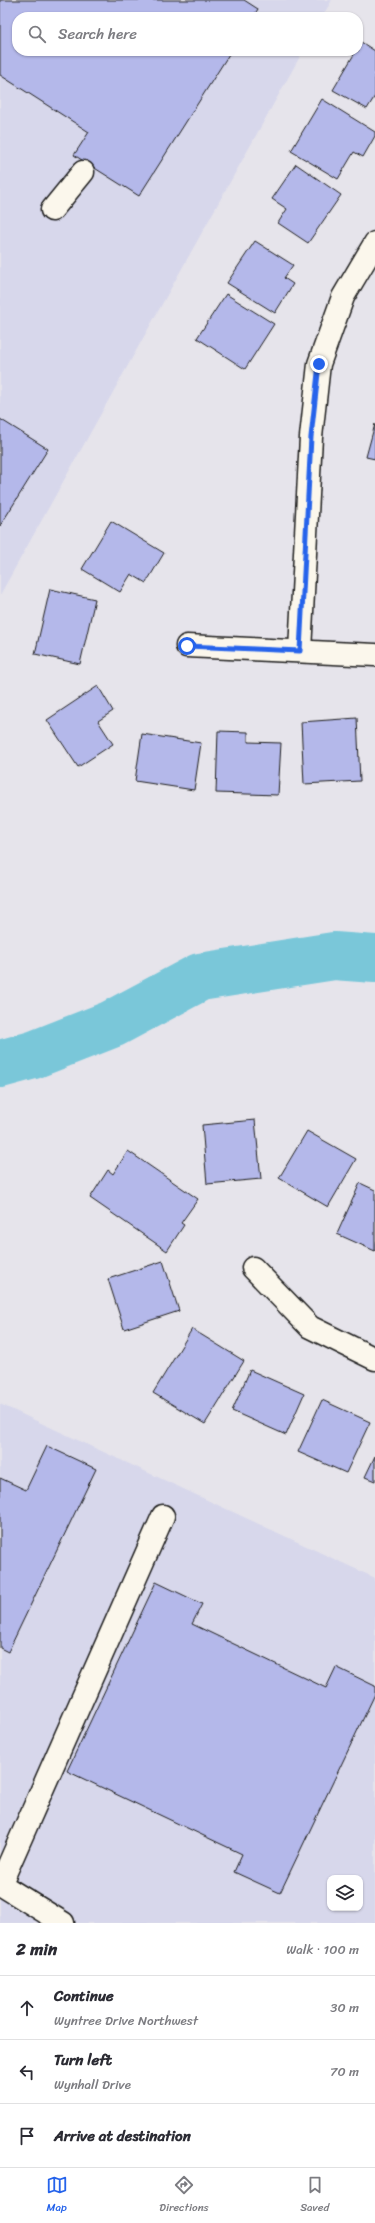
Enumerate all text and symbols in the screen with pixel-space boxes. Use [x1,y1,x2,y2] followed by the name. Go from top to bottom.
[12,12,363,56] search box
[58,21,137,47] text: Search here
[26,23,48,45] icon: search
[310,355,328,373] route end
[178,637,196,655] route start
[327,1875,363,1911] map controls
[327,1875,363,1911] button: layers
[16,1934,57,1964] text: 2 min
[286,1938,359,1961] text: Walk · 100 m
[54,1983,114,2009] text: Continue
[330,1996,359,2019] text: 30 m
[16,1997,38,2019] icon: ahead
[54,2009,198,2032] text: Wyntree Drive Northwest
[54,2047,112,2073] text: Turn left
[330,2060,359,2083] text: 70 m
[16,2061,38,2083] icon: left
[54,2073,131,2096] text: Wynhall Drive
[54,2123,191,2149] text: Arrive at destination
[16,2125,38,2147] icon: arrive
[46,2174,68,2217] tab: Map
[159,2174,209,2217] tab: Directions
[300,2174,329,2217] tab: Saved

